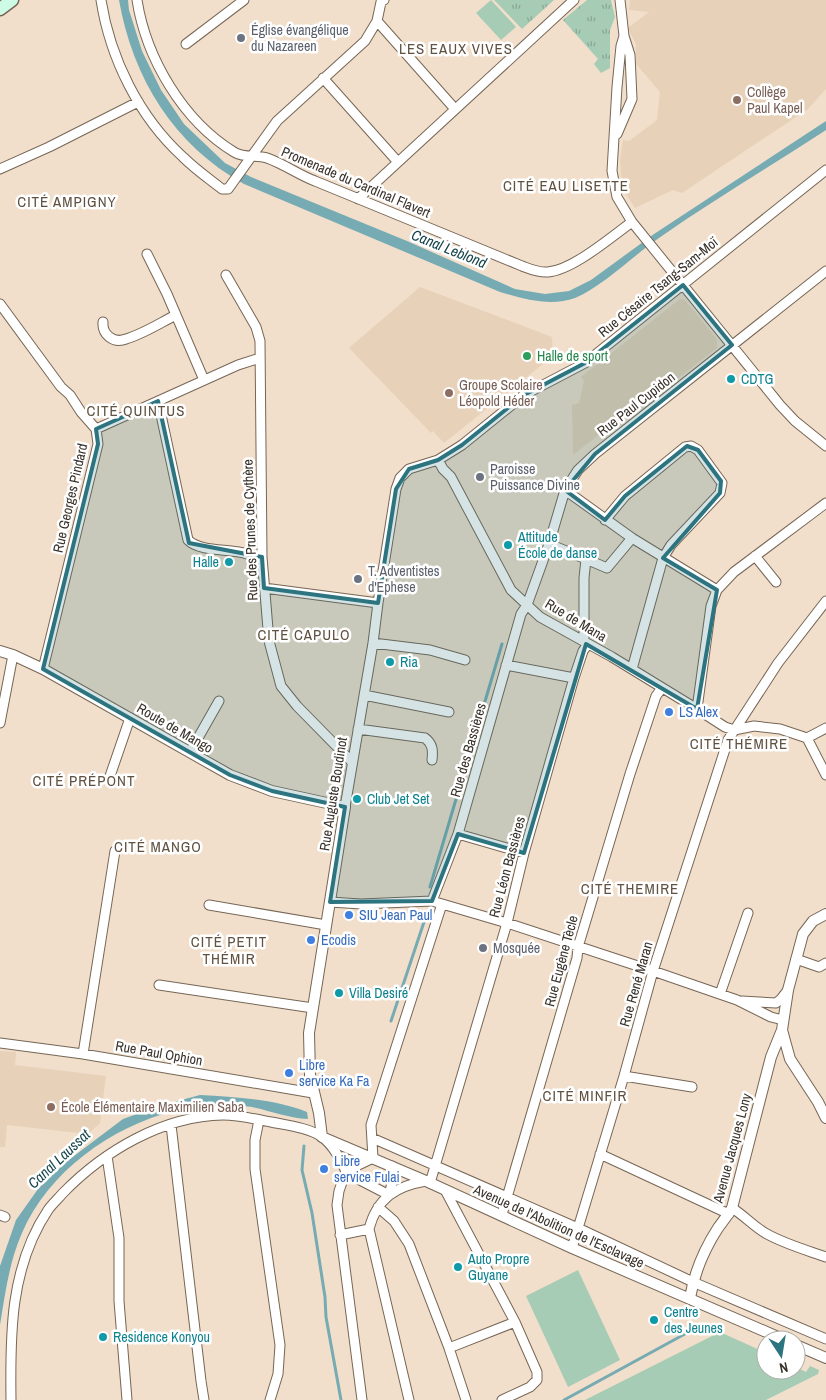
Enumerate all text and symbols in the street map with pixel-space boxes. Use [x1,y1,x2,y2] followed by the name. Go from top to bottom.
[251,21,349,55] place label: Église évangélique du Nazareen
[235,32,247,44] marker: Église évangélique du Nazareen
[399,38,513,59] district label: LES EAUX VIVES
[747,83,803,117] place label: Collège Paul Kapel
[731,94,743,106] marker: Collège Paul Kapel
[279,142,433,222] street label: Promenade du Cardinal Flavert
[503,175,629,196] district label: CITÉ EAU LISETTE
[17,191,117,212] district label: CITÉ AMPIGNY
[408,224,490,273] water label: Canal Leblond
[595,233,722,341] street label: Rue Césaire Tsang-Sam-Moï
[537,347,608,365] place label: Halle de sport
[521,350,533,362] marker: Halle de sport
[593,368,679,440] street label: Rue Paul Cupidon
[741,370,774,388] place label: CDTG
[725,373,737,385] marker: CDTG
[459,376,543,410] place label: Groupe Scolaire Léopold Héder
[443,387,455,399] marker: Groupe Scolaire Léopold Héder
[87,400,185,421] district label: CITÉ QUINTUS
[49,442,91,554] street label: Rue Georges Pindard
[239,459,261,601] street label: Rue des Prunes de Cythère
[490,460,580,494] place label: Paroisse Puissance Divine
[474,471,486,483] marker: Paroisse Puissance Divine
[517,528,597,562] place label: Attitude École de danse
[502,539,514,551] marker: Attitude École de danse
[193,553,219,571] place label: Halle
[223,556,235,568] marker: Halle
[368,562,440,596] place label: T. Adventistes d'Ephese
[352,573,364,585] marker: T. Adventistes d'Ephese
[542,595,611,646] street label: Rue de Mana
[257,624,351,645] district label: CITÉ CAPULO
[400,653,418,671] place label: Ria
[384,656,396,668] marker: Ria
[134,699,216,757] street label: Route de Mango
[446,701,490,799] street label: Rue des Bassières
[679,703,718,721] place label: LS Alex
[663,706,675,718] marker: LS Alex
[690,733,788,754] district label: CITÉ THÉMIRE
[315,736,351,852] street label: Rue Auguste Boudinot
[33,770,135,791] district label: CITÉ PRÉPONT
[367,790,430,808] place label: Club Jet Set
[351,793,363,805] marker: Club Jet Set
[485,814,529,920] street label: Rue Léon Bassières
[114,836,202,857] district label: CITÉ MANGO
[581,878,679,899] district label: CITÉ THEMIRE
[359,906,432,924] place label: SIU Jean Paul
[343,909,355,921] marker: SIU Jean Paul
[540,913,582,1009] street label: Rue Eugène Tècle
[191,931,267,969] district label: CITÉ PETIT THÉMIR
[321,931,356,949] place label: Ecodis
[305,934,317,946] marker: Ecodis
[493,939,540,957] place label: Mosquée
[615,940,657,1028] street label: Rue René Maran
[477,942,489,954] marker: Mosquée
[349,984,408,1002] place label: Villa Desiré
[333,987,345,999] marker: Villa Desiré
[114,1036,204,1070] street label: Rue Paul Ophion
[299,1056,370,1090] place label: Libre service Ka Fa
[283,1067,295,1079] marker: Libre service Ka Fa
[543,1085,627,1106] district label: CITÉ MINFIR
[708,1091,755,1206] street label: Avenue Jacques Lony
[61,1098,245,1116] place label: École Élémentaire Maximilien Saba
[45,1101,57,1113] marker: École Élémentaire Maximilien Saba
[23,1124,95,1193] water label: Canal Laussat
[334,1152,400,1186] place label: Libre service Fulai
[318,1163,330,1175] marker: Libre service Fulai
[470,1180,647,1272] street label: Avenue de l'Abolition de l'Esclavage
[467,1250,529,1284] place label: Auto Propre Guyane
[452,1261,464,1273] marker: Auto Propre Guyane
[664,1303,723,1337] place label: Centre des Jeunes
[648,1314,660,1326] marker: Centre des Jeunes
[113,1328,210,1346] place label: Residence Konyou
[756,1330,806,1380] north arrow
[97,1331,109,1343] marker: Residence Konyou
[778,1358,790,1377] text: N

